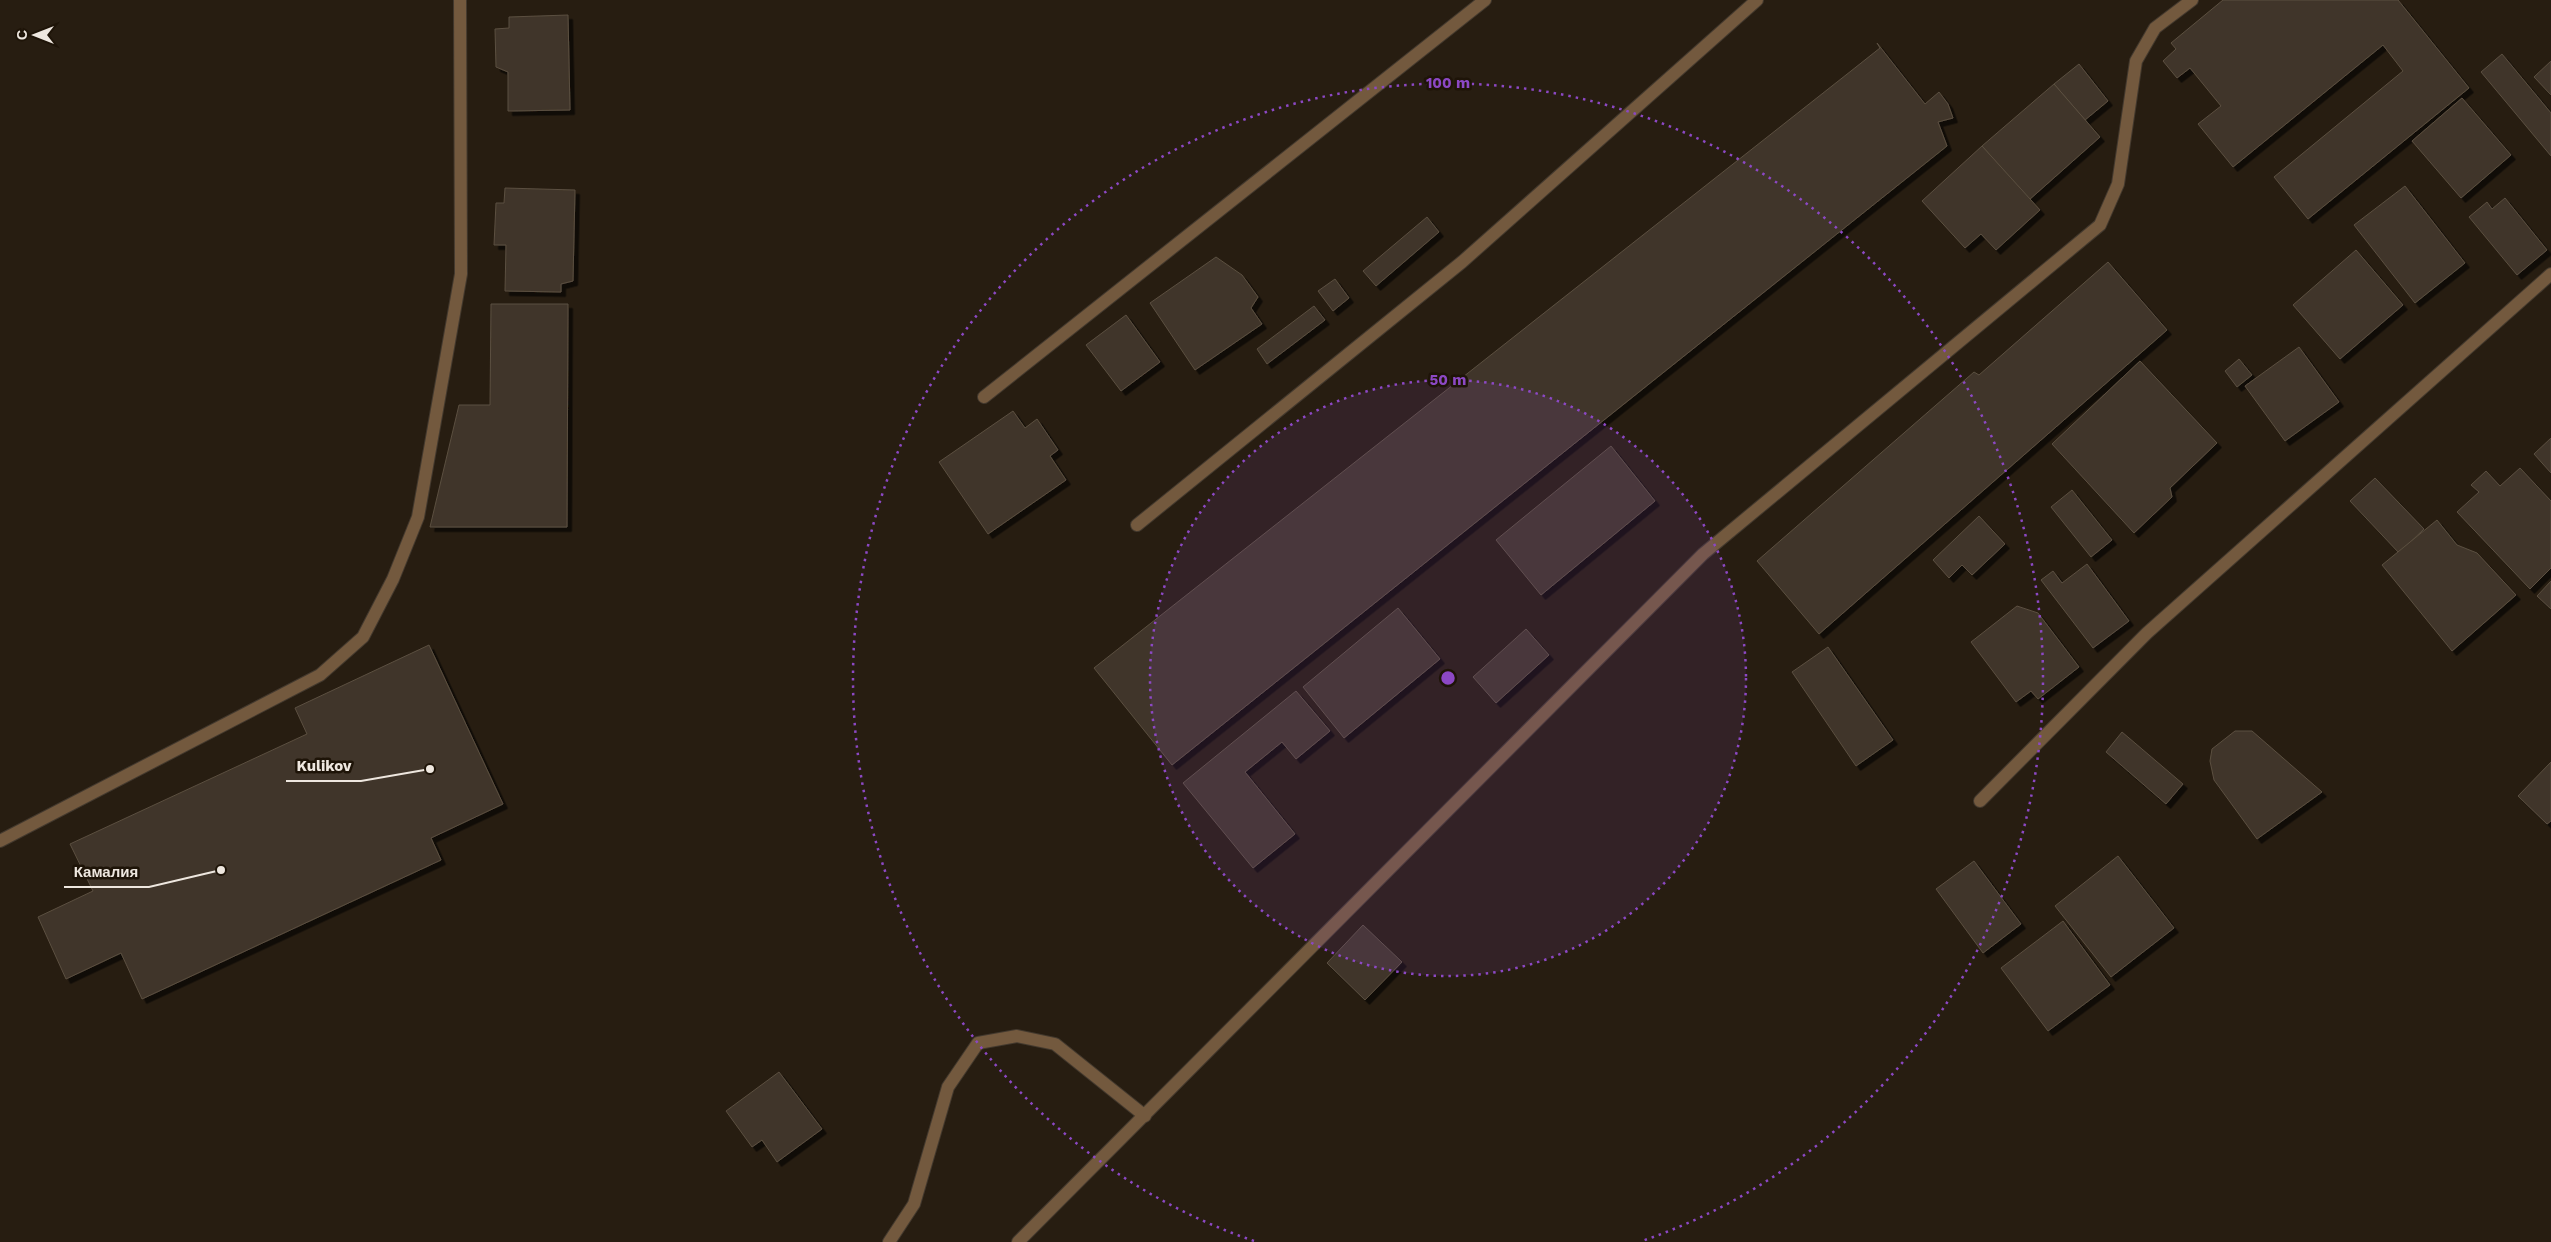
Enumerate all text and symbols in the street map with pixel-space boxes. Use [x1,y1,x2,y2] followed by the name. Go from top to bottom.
[10,10,60,60] north arrow
[14,30,30,40] text: С
[1426,74,1470,92] text: 100 m
[1430,371,1466,389] text: 50 m
[1439,669,1457,687] centre of rings
[286,751,361,781] callout: Kulikov
[297,757,352,775] text: Kulikov
[64,857,149,887] callout: Камалия
[74,863,138,881] text: Камалия

